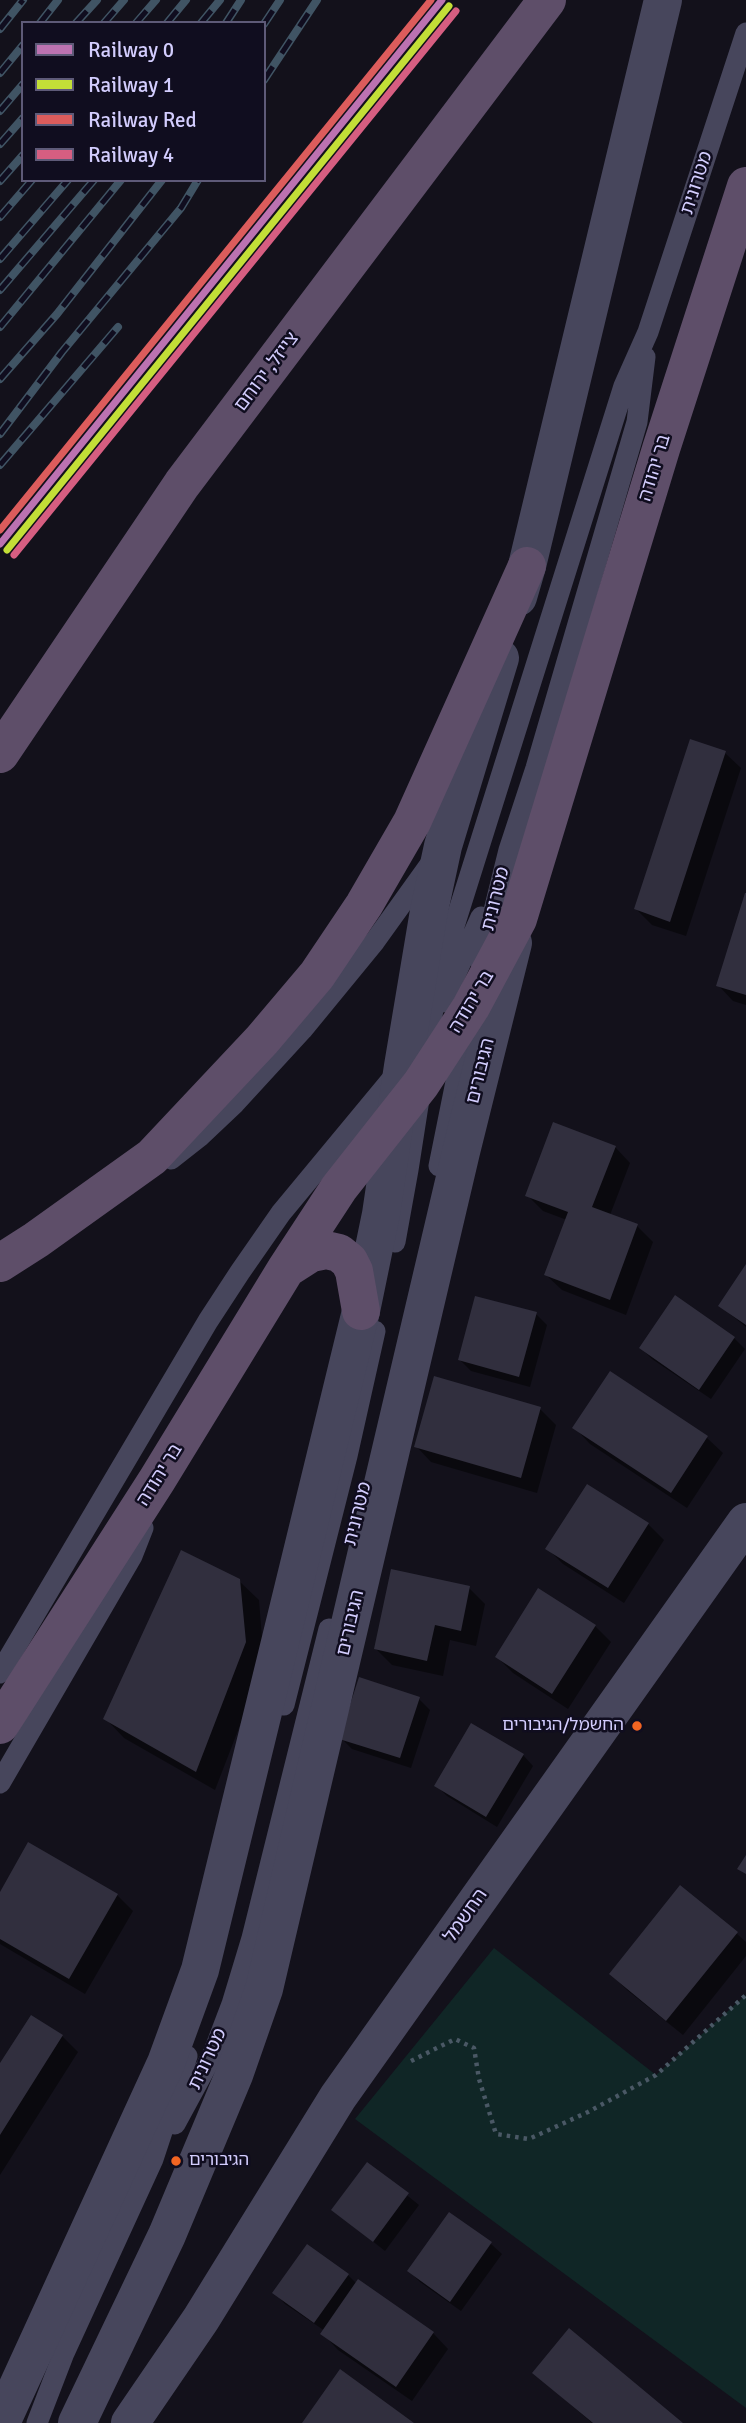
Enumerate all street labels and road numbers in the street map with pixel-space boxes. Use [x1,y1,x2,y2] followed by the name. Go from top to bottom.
[676,148,718,218] street label: מטרונית
[230,328,304,416] street label: צייזל, ירוחם
[634,432,676,504] street label: בר יהודה
[477,865,515,933] street label: מטרונית
[444,966,500,1038] street label: בר יהודה
[462,1036,500,1106] street label: הגיבורים
[132,1440,188,1510] street label: בר יהודה
[339,1480,377,1548] street label: מטרונית
[332,1588,370,1658] street label: הגיבורים
[439,1885,493,1947] street label: החשמל
[184,2025,232,2093] street label: מטרונית

